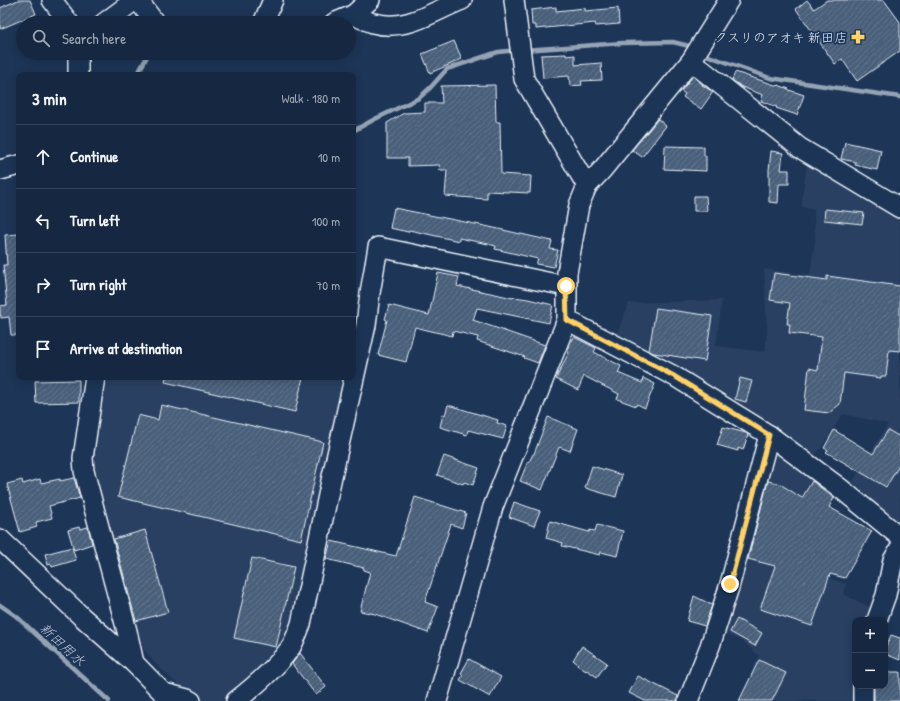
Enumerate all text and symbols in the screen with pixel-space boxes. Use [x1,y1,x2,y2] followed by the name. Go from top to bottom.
[16,16,356,60] search box
[30,27,52,49] icon: search
[62,28,126,49] text: Search here
[714,28,847,46] place label: クスリのアオキ 新田店
[850,29,866,45] pharmacy icon: クスリのアオキ 新田店
[32,87,67,110] text: 3 min
[281,89,340,107] text: Walk · 180 m
[32,146,54,168] icon: ahead
[70,146,118,167] text: Continue
[318,148,340,166] text: 10 m
[32,210,54,232] icon: left
[70,210,120,231] text: Turn left
[312,212,340,230] text: 100 m
[32,274,54,296] icon: right
[70,274,126,295] text: Turn right
[316,276,340,294] text: 70 m
[557,277,575,295] route start
[32,338,54,360] icon: arrive
[70,338,182,359] text: Arrive at destination
[721,575,739,593] route end
[852,617,888,689] map controls
[852,617,888,653] button: +
[36,618,90,670] water label: 新田用水
[852,653,888,689] button: −

